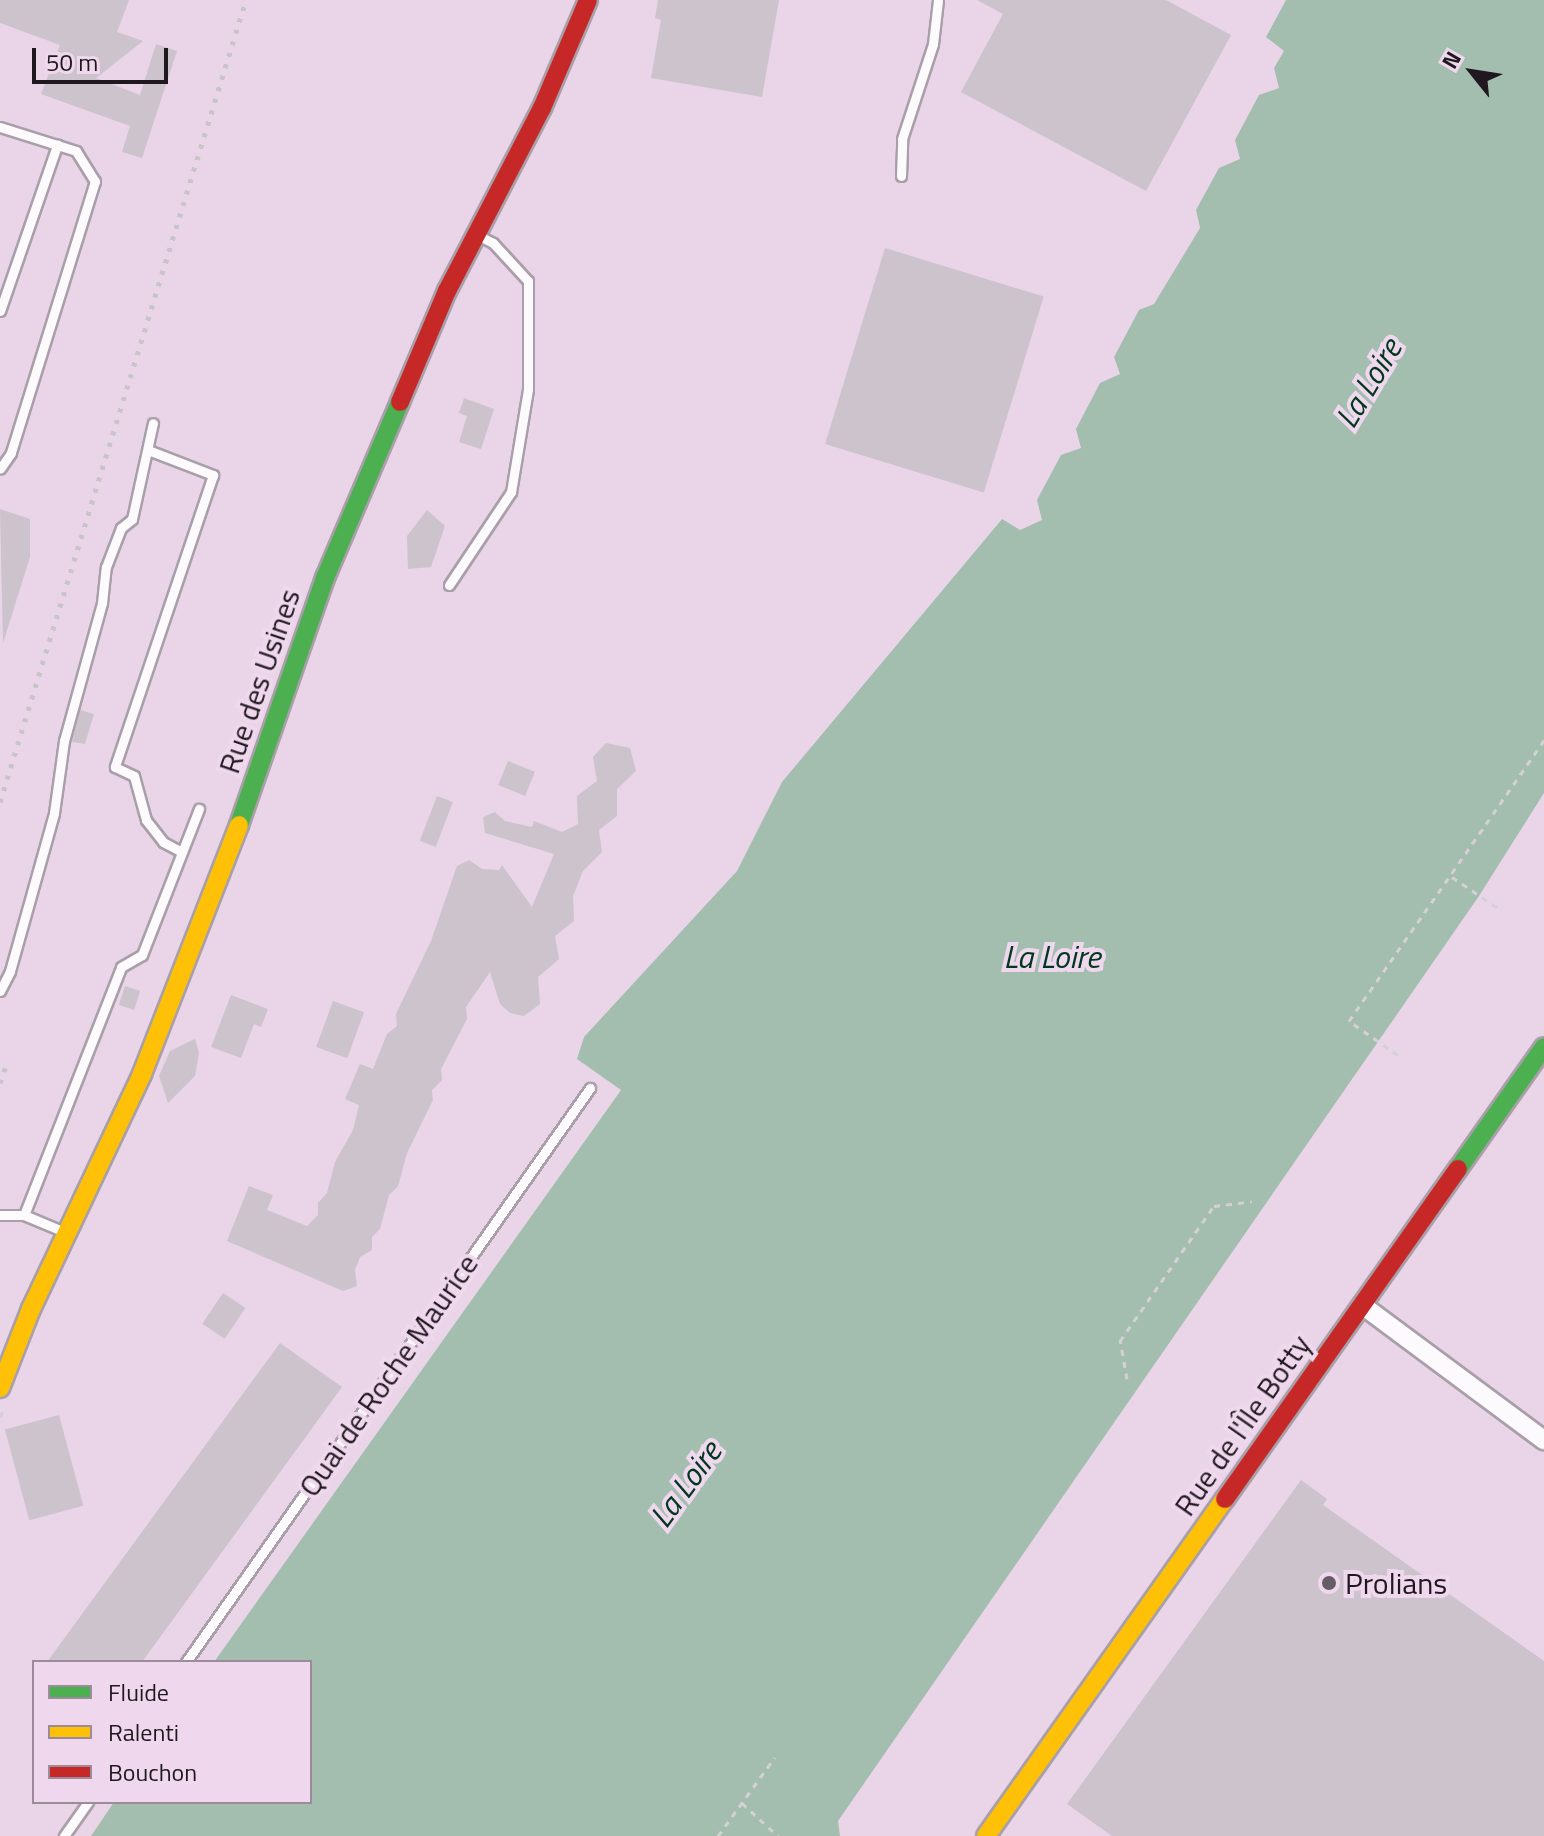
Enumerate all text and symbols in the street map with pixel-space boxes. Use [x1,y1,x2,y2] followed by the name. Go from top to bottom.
[36,32,172,82] scale bar
[1432,32,1512,112] north arrow
[46,44,98,80] text: 50 m
[1433,45,1470,75] text: N
[1327,332,1409,434] water label: La Loire
[211,584,307,778] street label: Rue des Usines
[1004,937,1100,975] water label: La Loire
[291,1247,485,1503] street label: Quai de Roche Maurice
[1166,1328,1318,1522] street label: Rue de l'Île Botty
[641,1434,729,1534] water label: La Loire
[1345,1565,1447,1601] place label: Prolians
[1320,1574,1338,1592] marker: Prolians
[32,1660,312,1804] legend
[108,1674,169,1710] text: Fluide
[108,1714,179,1750] text: Ralenti
[108,1754,197,1790] text: Bouchon

